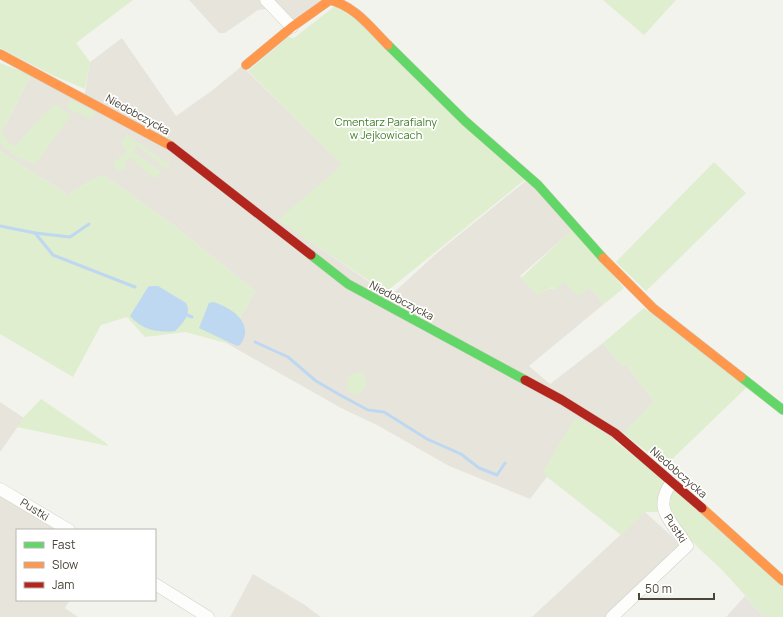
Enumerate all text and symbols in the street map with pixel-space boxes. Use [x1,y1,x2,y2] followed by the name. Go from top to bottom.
[103,90,173,138] street label: Niedobczycka
[335,114,437,142] park label: Cmentarz Parafialny w Jejkowicach
[367,277,437,323] street label: Niedobczycka
[647,443,711,501] street label: Niedobczycka
[18,494,52,524] street label: Pustki
[661,511,691,545] street label: Pustki
[16,529,156,601] legend
[52,536,76,553] text: Fast
[52,556,78,573] text: Slow
[639,575,714,601] scale bar
[52,576,74,593] text: Jam
[645,580,672,597] text: 50 m

